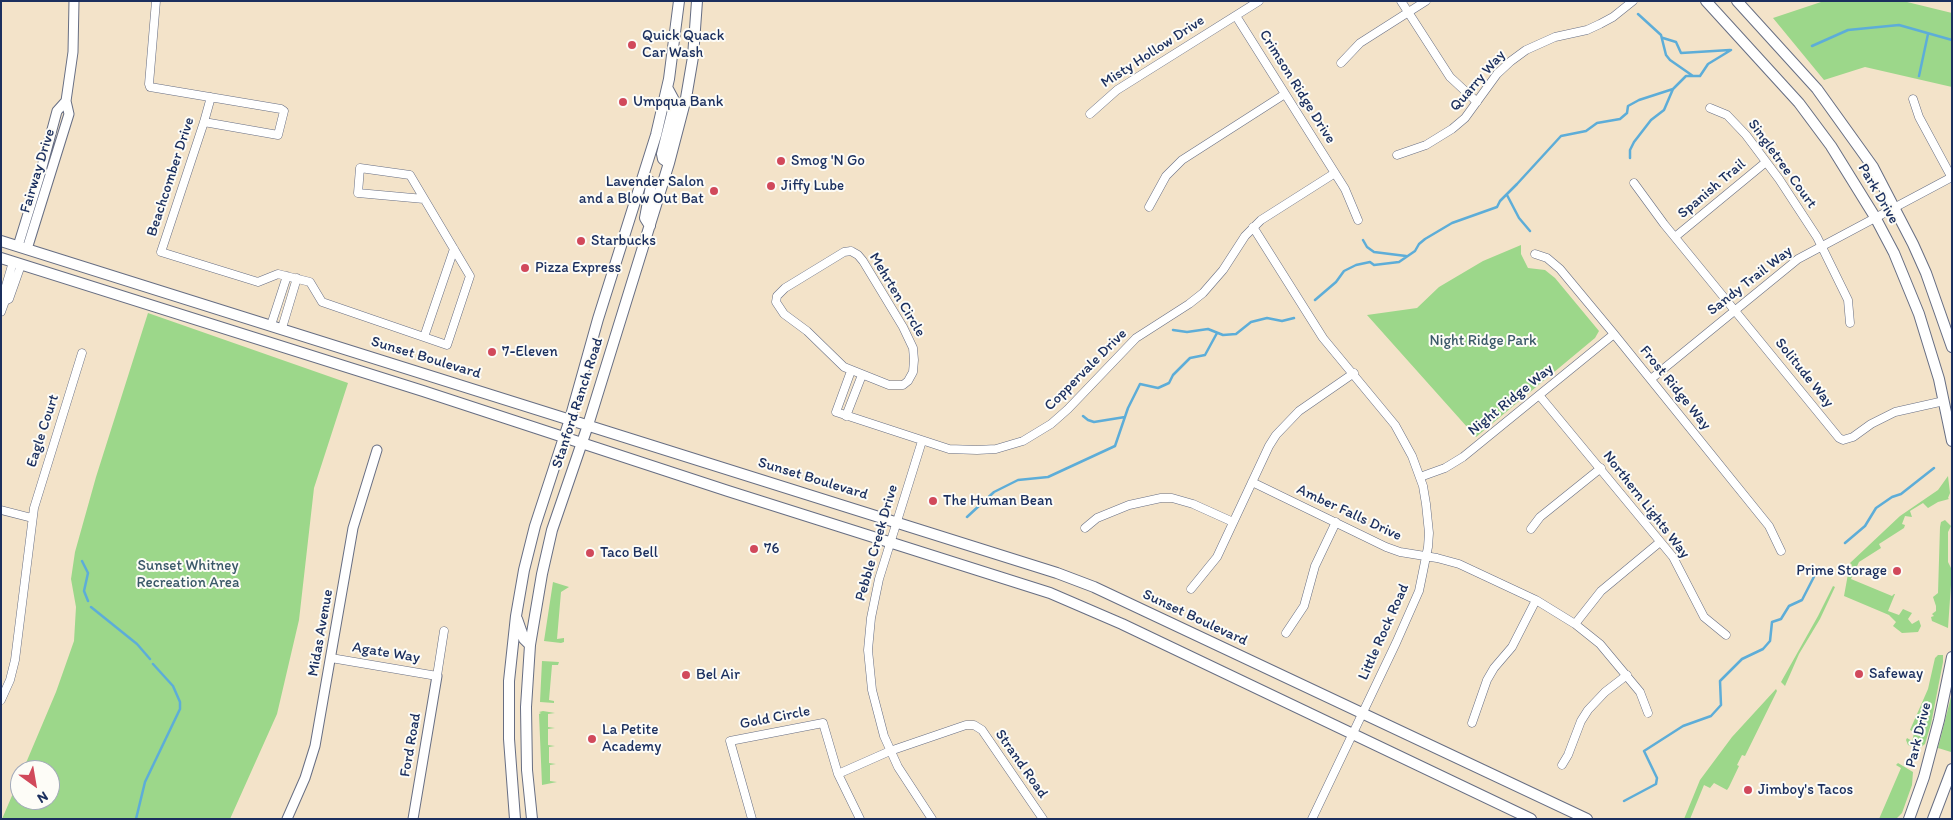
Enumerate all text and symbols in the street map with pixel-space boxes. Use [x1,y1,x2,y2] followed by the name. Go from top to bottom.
[1098,12,1208,92] street label: Misty Hollow Drive
[642,27,724,62] place label: Quick Quack Car Wash
[1255,27,1339,147] street label: Crimson Ridge Drive
[626,39,638,51] marker: Quick Quack Car Wash
[1446,47,1510,115] street label: Quarry Way
[633,93,723,111] place label: Umpqua Bank
[617,96,629,108] marker: Umpqua Bank
[143,115,199,239] street label: Beachcomber Drive
[1744,116,1820,212] street label: Singletree Court
[17,127,59,215] street label: Fairway Drive
[791,152,865,170] place label: Smog 'N Go
[775,155,787,167] marker: Smog 'N Go
[1674,155,1750,223] street label: Spanish Trail
[1854,161,1902,227] street label: Park Drive
[579,173,704,208] place label: Lavender Salon and a Blow Out Bat
[781,177,844,195] place label: Jiffy Lube
[765,180,777,192] marker: Jiffy Lube
[708,185,720,197] marker: Lavender Salon and a Blow Out Bat
[591,232,656,250] place label: Starbucks
[575,235,587,247] marker: Starbucks
[1704,242,1796,320] street label: Sandy Trail Way
[865,250,929,340] street label: Mehrten Circle
[535,259,621,277] place label: Pizza Express
[519,262,531,274] marker: Pizza Express
[1041,325,1131,415] street label: Coppervale Drive
[1429,332,1537,350] park label: Night Ridge Park
[369,333,483,383] street label: Sunset Boulevard
[548,335,608,471] street label: Stanford Ranch Road
[1771,335,1837,411] street label: Solitude Way
[1636,342,1714,434] street label: Frost Ridge Way
[502,343,558,361] place label: 7-Eleven
[486,346,498,358] marker: 7-Eleven
[1465,360,1557,440] street label: Night Ridge Way
[23,392,63,470] street label: Eagle Court
[1599,448,1693,562] street label: Northern Lights Way
[756,454,870,504] street label: Sunset Boulevard
[1294,481,1404,545] street label: Amber Falls Drive
[852,483,902,603] street label: Pebble Creek Drive
[943,492,1053,510] place label: The Human Bean
[927,495,939,507] marker: The Human Bean
[764,540,779,558] place label: 76
[748,543,760,555] marker: 76
[600,544,658,562] place label: Taco Bell
[584,547,596,559] marker: Taco Bell
[137,557,239,592] park label: Sunset Whitney Recreation Area
[1796,562,1887,580] place label: Prime Storage
[1891,565,1903,577] marker: Prime Storage
[1355,581,1413,683] street label: Little Rock Road
[1140,586,1250,650] street label: Sunset Boulevard
[304,588,338,678] street label: Midas Avenue
[351,639,421,667] street label: Agate Way
[1869,665,1923,683] place label: Safeway
[696,666,740,684] place label: Bel Air
[1853,668,1865,680] marker: Safeway
[680,669,692,681] marker: Bel Air
[1902,700,1936,770] street label: Park Drive
[738,702,812,734] street label: Gold Circle
[397,712,425,778] street label: Ford Road
[602,721,661,756] place label: La Petite Academy
[991,726,1051,802] street label: Strand Road
[586,733,598,745] marker: La Petite Academy
[10,760,60,810] north arrow
[1758,781,1853,799] place label: Jimboy's Tacos
[1742,784,1754,796] marker: Jimboy's Tacos
[34,788,51,807] text: N

